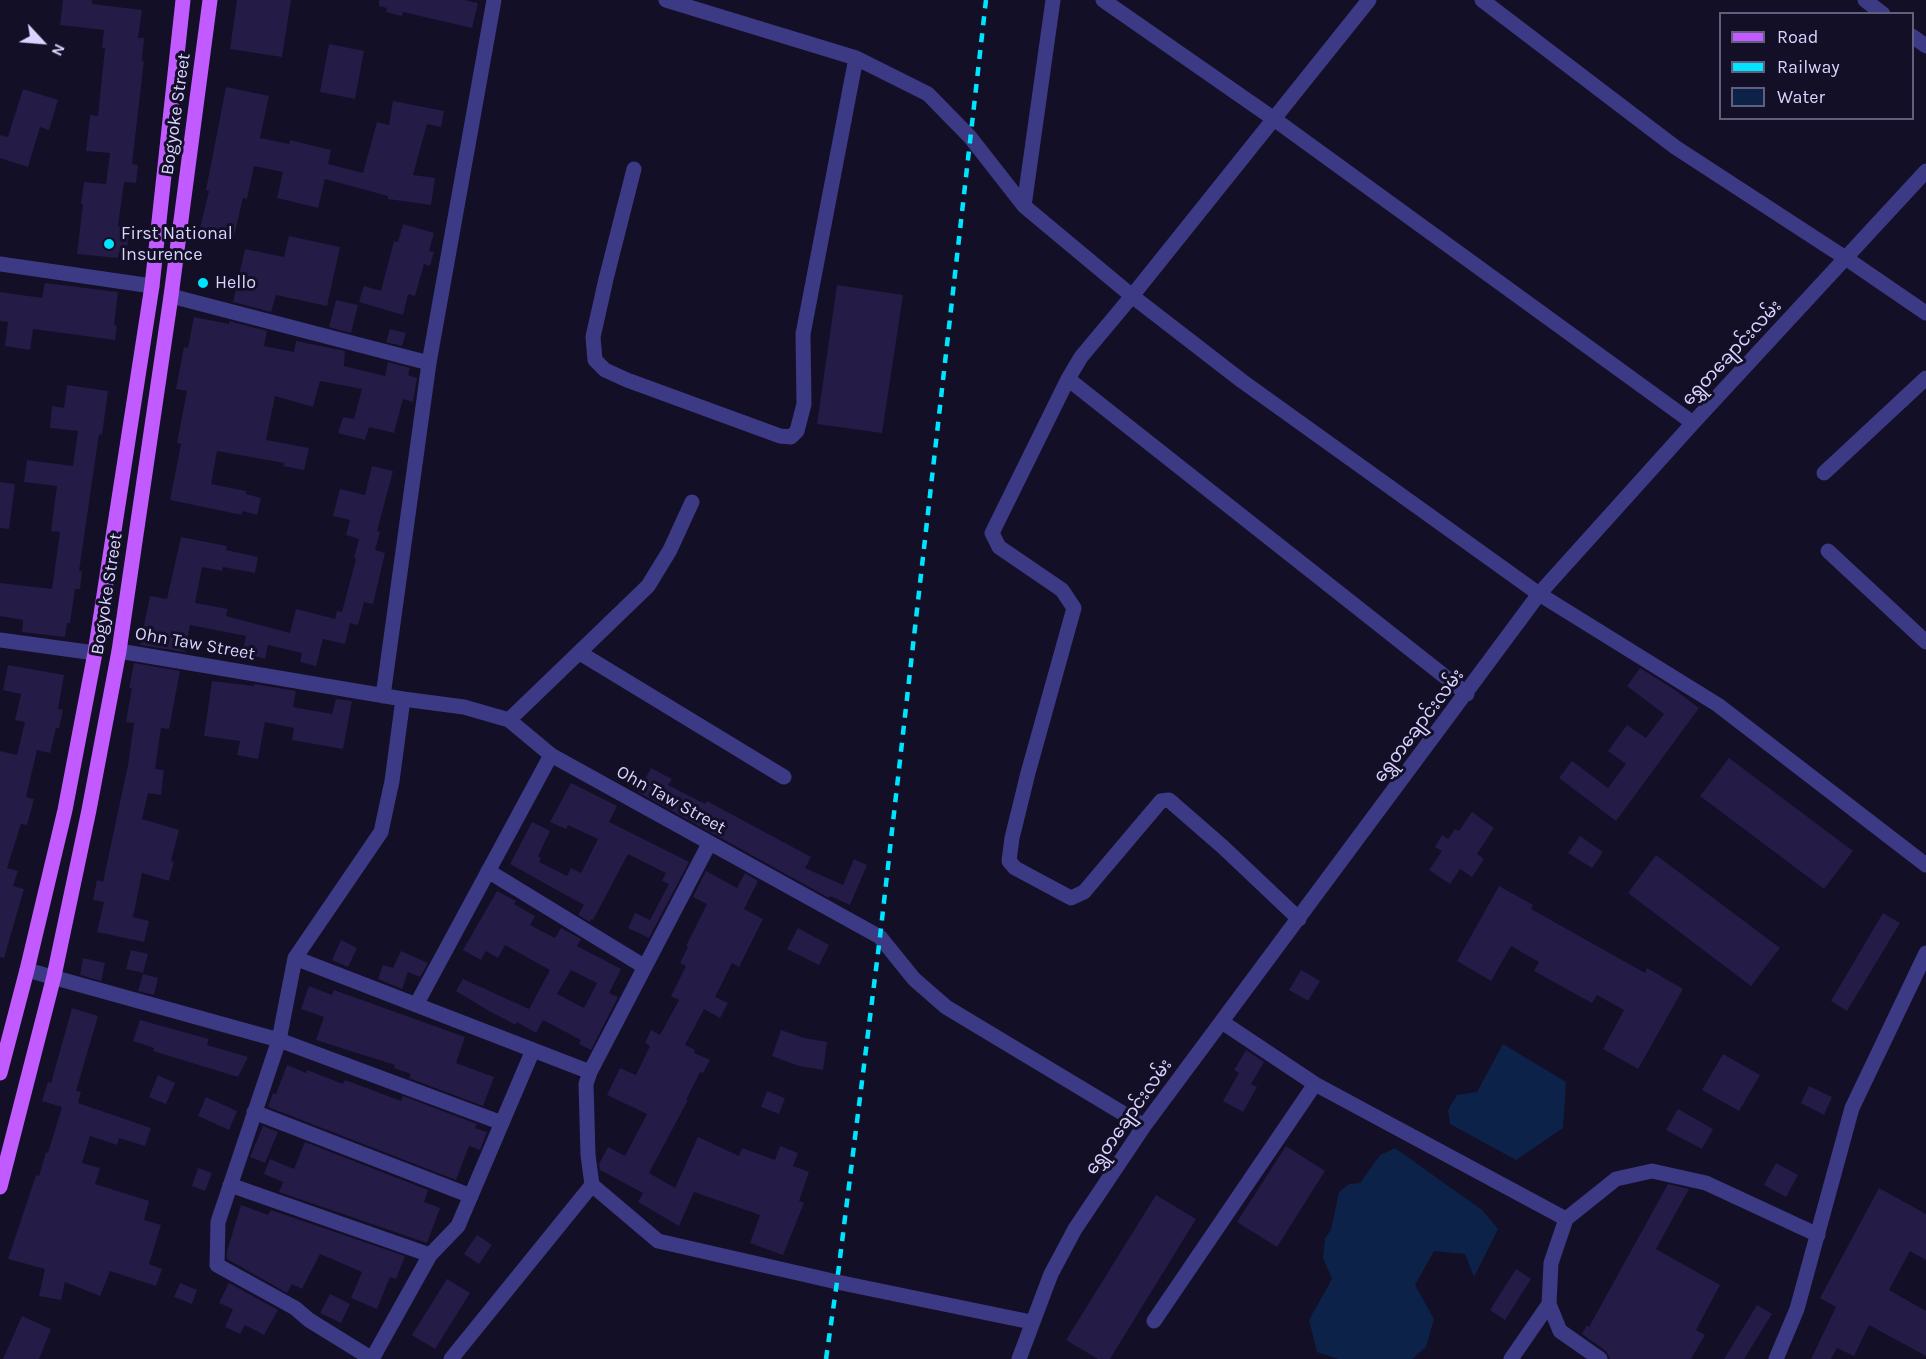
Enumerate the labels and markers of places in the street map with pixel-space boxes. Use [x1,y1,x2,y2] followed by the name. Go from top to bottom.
[121,223,233,266] place label: First National Insurence
[102,237,116,251] marker: First National Insurence
[215,272,256,294] place label: Hello
[196,276,210,290] marker: Hello

